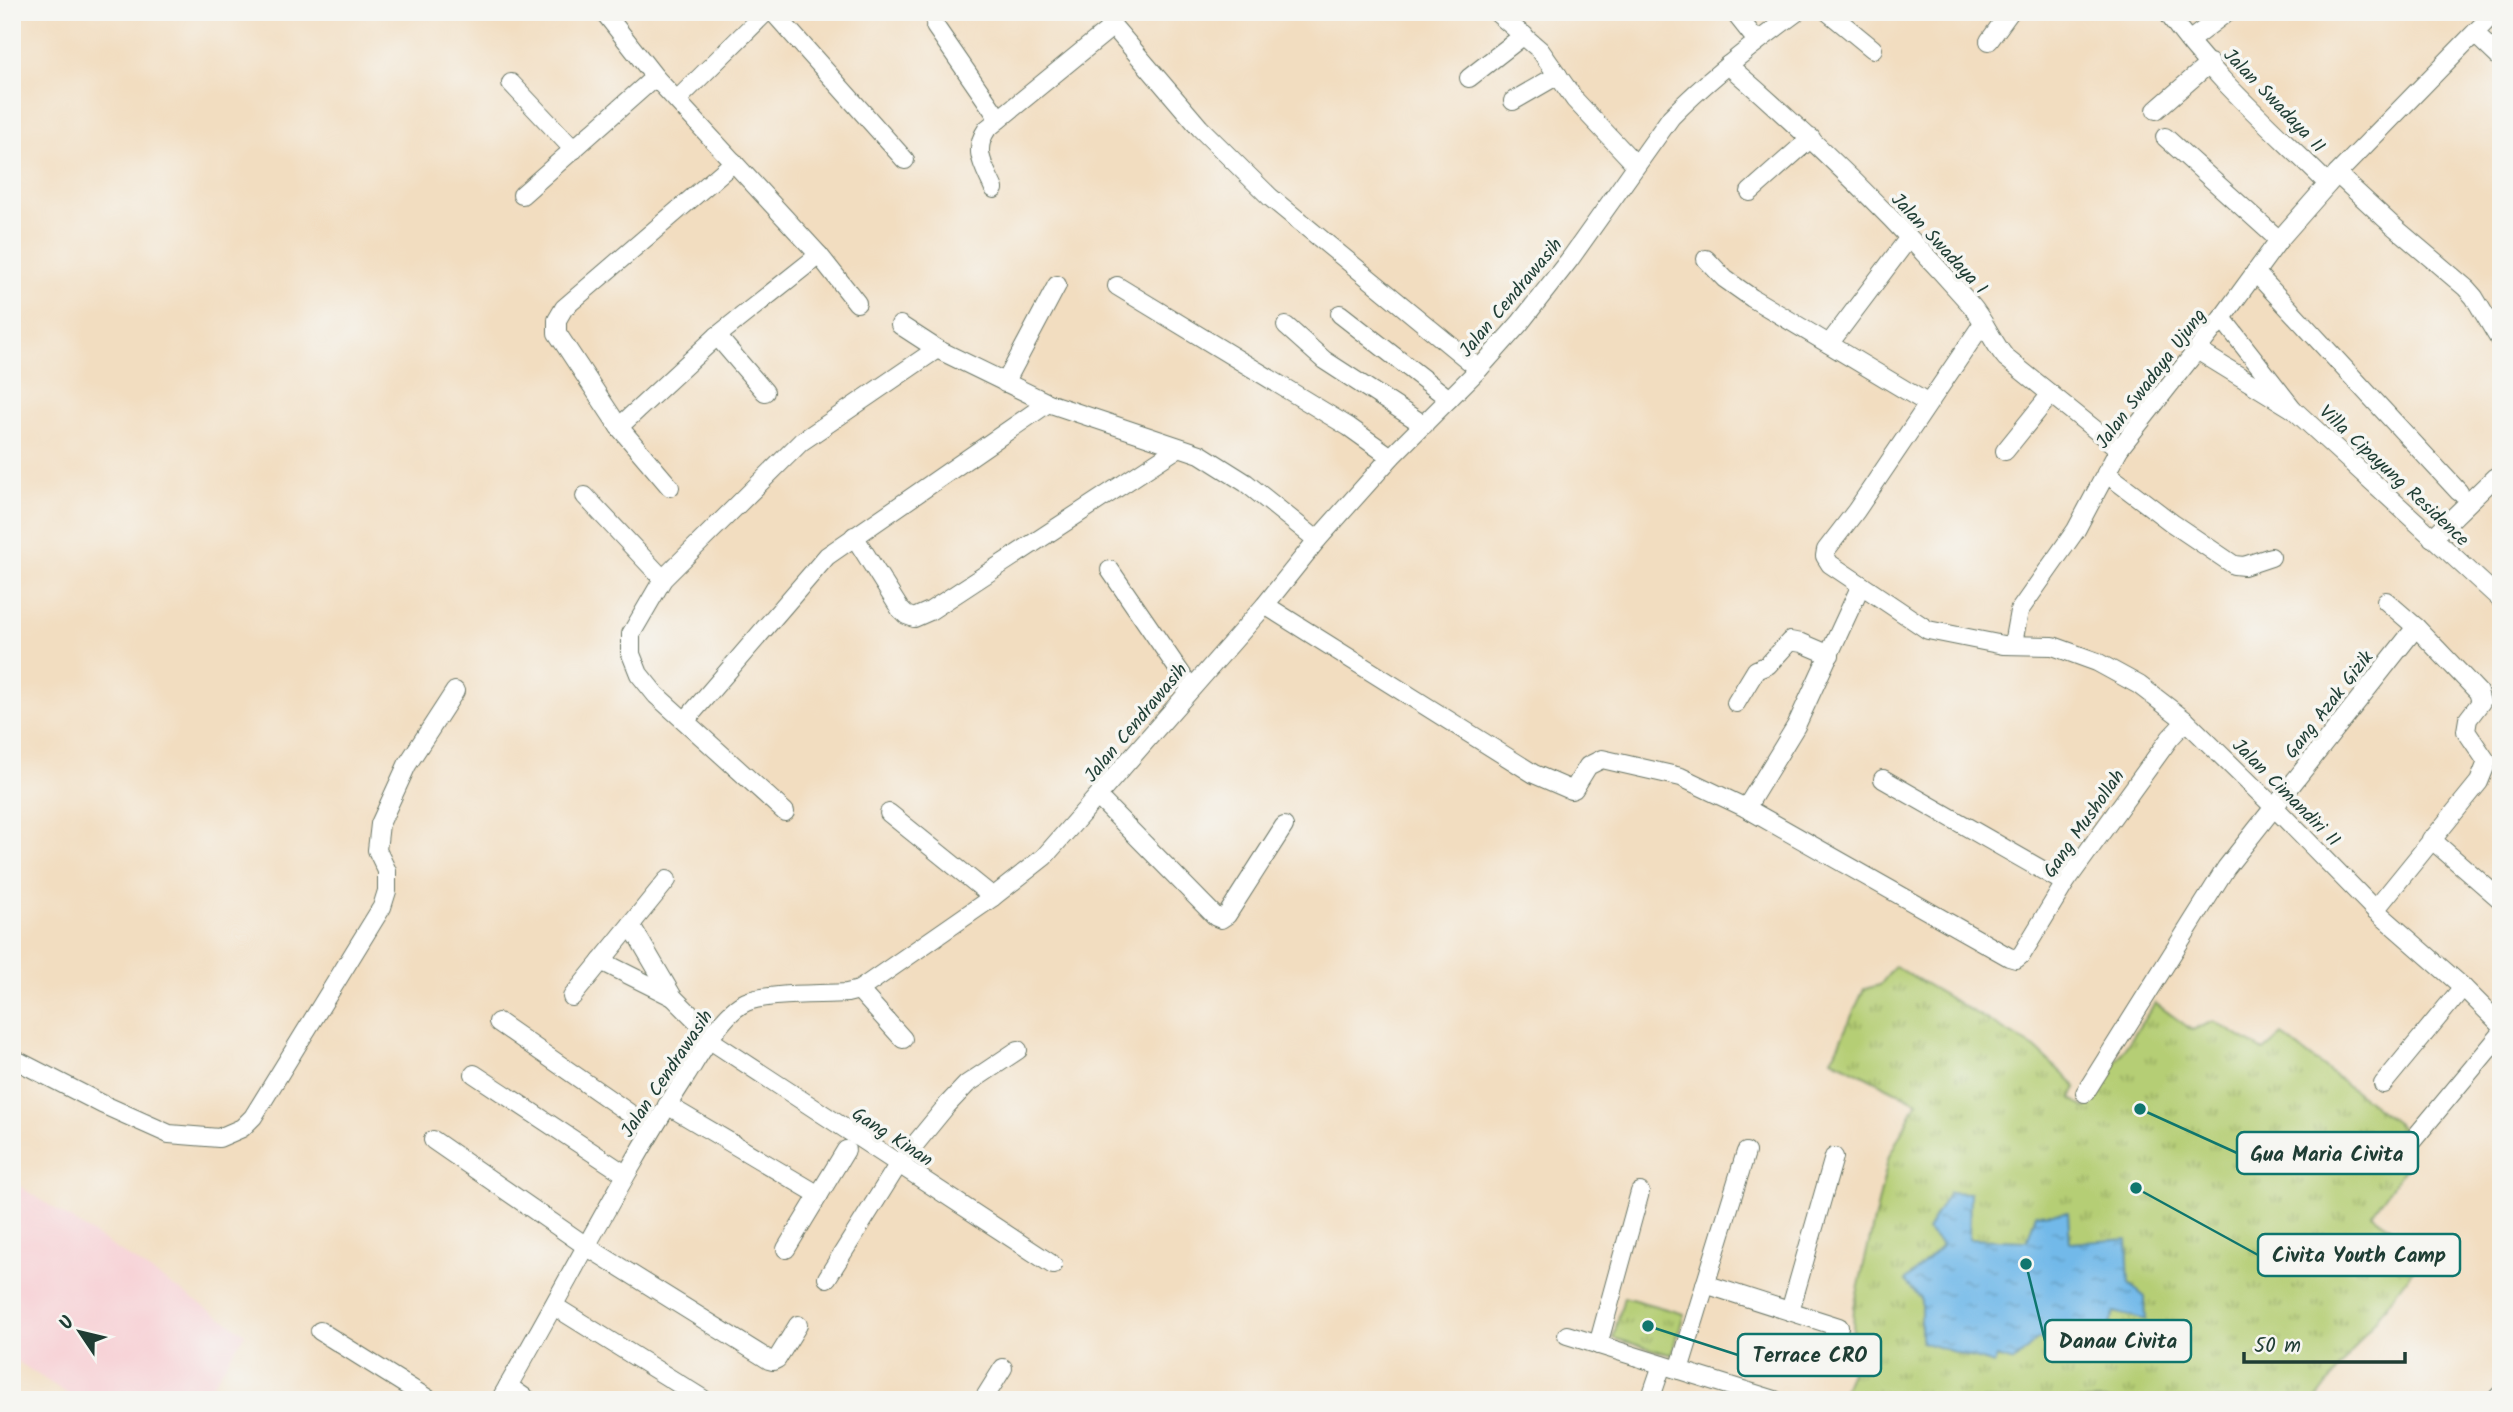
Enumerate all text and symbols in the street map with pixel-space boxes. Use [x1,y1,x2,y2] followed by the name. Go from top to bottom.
[2215,42,2332,161] street label: Jalan Swadaya II
[1883,186,1994,302] street label: Jalan Swadaya I
[1452,232,1571,365] street label: Jalan Cendrawasih
[2089,303,2214,456] street label: Jalan Swadaya Ujung
[2312,398,2476,555] street label: Villa Cipayung Residence
[2278,644,2382,766] street label: Gang Azak Gizik
[1077,657,1196,790] street label: Jalan Cendrawasih
[2224,732,2347,855] street label: Jalan Cimandiri II
[2036,764,2133,885] street label: Gang Mushollah
[614,1004,722,1144] street label: Jalan Cendrawasih
[845,1100,939,1175] street label: Gang Kinan
[2237,1132,2418,1174] callout: Gua Maria Civita
[2251,1139,2404,1172] text: Gua Maria Civita
[2258,1234,2460,1276] callout: Civita Youth Camp
[2272,1240,2446,1273] text: Civita Youth Camp
[46,1296,116,1366] north arrow
[52,1310,84,1337] text: U
[2045,1320,2191,1362] callout: Danau Civita
[2244,1321,2404,1365] scale bar
[2059,1326,2177,1359] text: Danau Civita
[2254,1330,2301,1363] text: 50 m
[1738,1334,1881,1376] callout: Terrace CRO
[1753,1340,1867,1373] text: Terrace CRO

